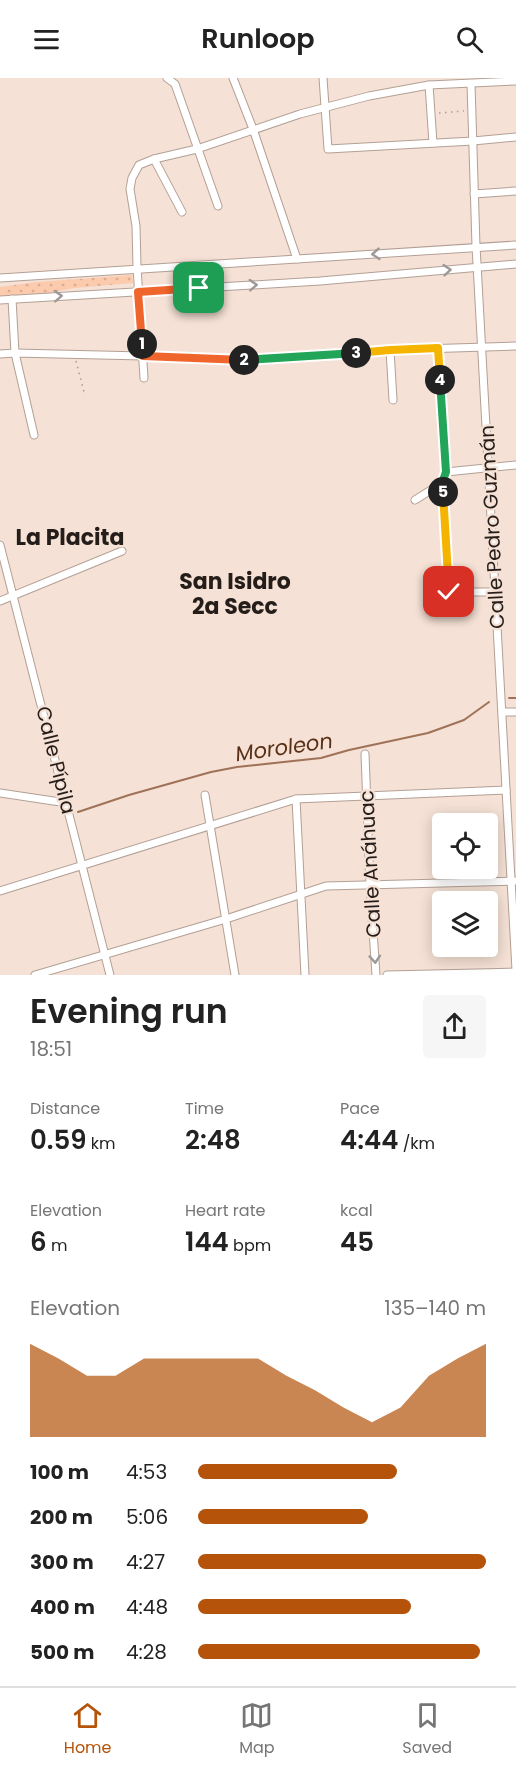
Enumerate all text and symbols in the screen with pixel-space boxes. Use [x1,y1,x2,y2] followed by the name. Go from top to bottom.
[201,20,315,57] text: Runloop
[30,23,63,56] icon: menu
[453,23,486,56] icon: search
[371,248,380,261] one-way arrow
[173,262,224,313] pin
[443,264,452,277] one-way arrow
[182,271,215,304] icon: arrive
[249,279,258,292] one-way arrow
[54,290,63,303] one-way arrow
[127,329,157,359] pin: 1
[139,332,145,355] text: 1
[341,338,371,368] pin: 3
[351,341,361,364] text: 3
[229,345,259,375] pin: 2
[239,348,249,371] text: 2
[425,365,455,395] pin: 4
[435,368,445,391] text: 4
[473,424,511,630] street label: Calle Pedro Guzmán
[428,477,458,507] pin: 5
[438,480,448,503] text: 5
[16,522,124,553] district label: La Placita
[179,566,291,622] district label: San Isidro 2a Secc
[423,566,474,617] pin
[432,575,465,608] icon: check
[29,703,83,817] street label: Calle Pípila
[234,726,334,768] water label: Moroleon
[352,790,388,938] street label: Calle Anáhuac
[432,813,498,957] map controls
[432,813,498,879] button: locate
[432,891,498,957] button: layers
[369,954,382,963] one-way arrow
[30,988,228,1035] text: Evening run
[423,995,486,1058] button: share
[30,1035,72,1063] text: 18:51
[30,1097,100,1120] text: Distance
[185,1097,224,1120] text: Time
[340,1097,380,1120] text: Pace
[30,1122,87,1158] text: 0.59
[185,1122,241,1158] text: 2:48
[340,1122,398,1158] text: 4:44
[87,1132,116,1155] text: km
[398,1132,435,1155] text: /km
[30,1199,102,1222] text: Elevation
[185,1199,265,1222] text: Heart rate
[340,1199,373,1222] text: kcal
[30,1224,47,1260] text: 6
[185,1224,229,1260] text: 144
[340,1224,374,1260] text: 45
[47,1234,67,1257] text: m
[229,1234,271,1257] text: bpm
[30,1294,120,1322] text: Elevation
[384,1294,486,1322] text: 135–140 m
[30,1458,89,1486] text: 100 m
[126,1458,167,1486] text: 4:53
[30,1503,93,1531] text: 200 m
[126,1503,168,1531] text: 5:06
[30,1548,94,1576] text: 300 m
[126,1548,165,1576] text: 4:27
[30,1593,95,1621] text: 400 m
[126,1593,168,1621] text: 4:48
[30,1638,95,1666] text: 500 m
[126,1638,167,1666] text: 4:28
[64,1699,112,1760] tab: Home
[239,1699,275,1760] tab: Map
[402,1699,452,1760] tab: Saved

